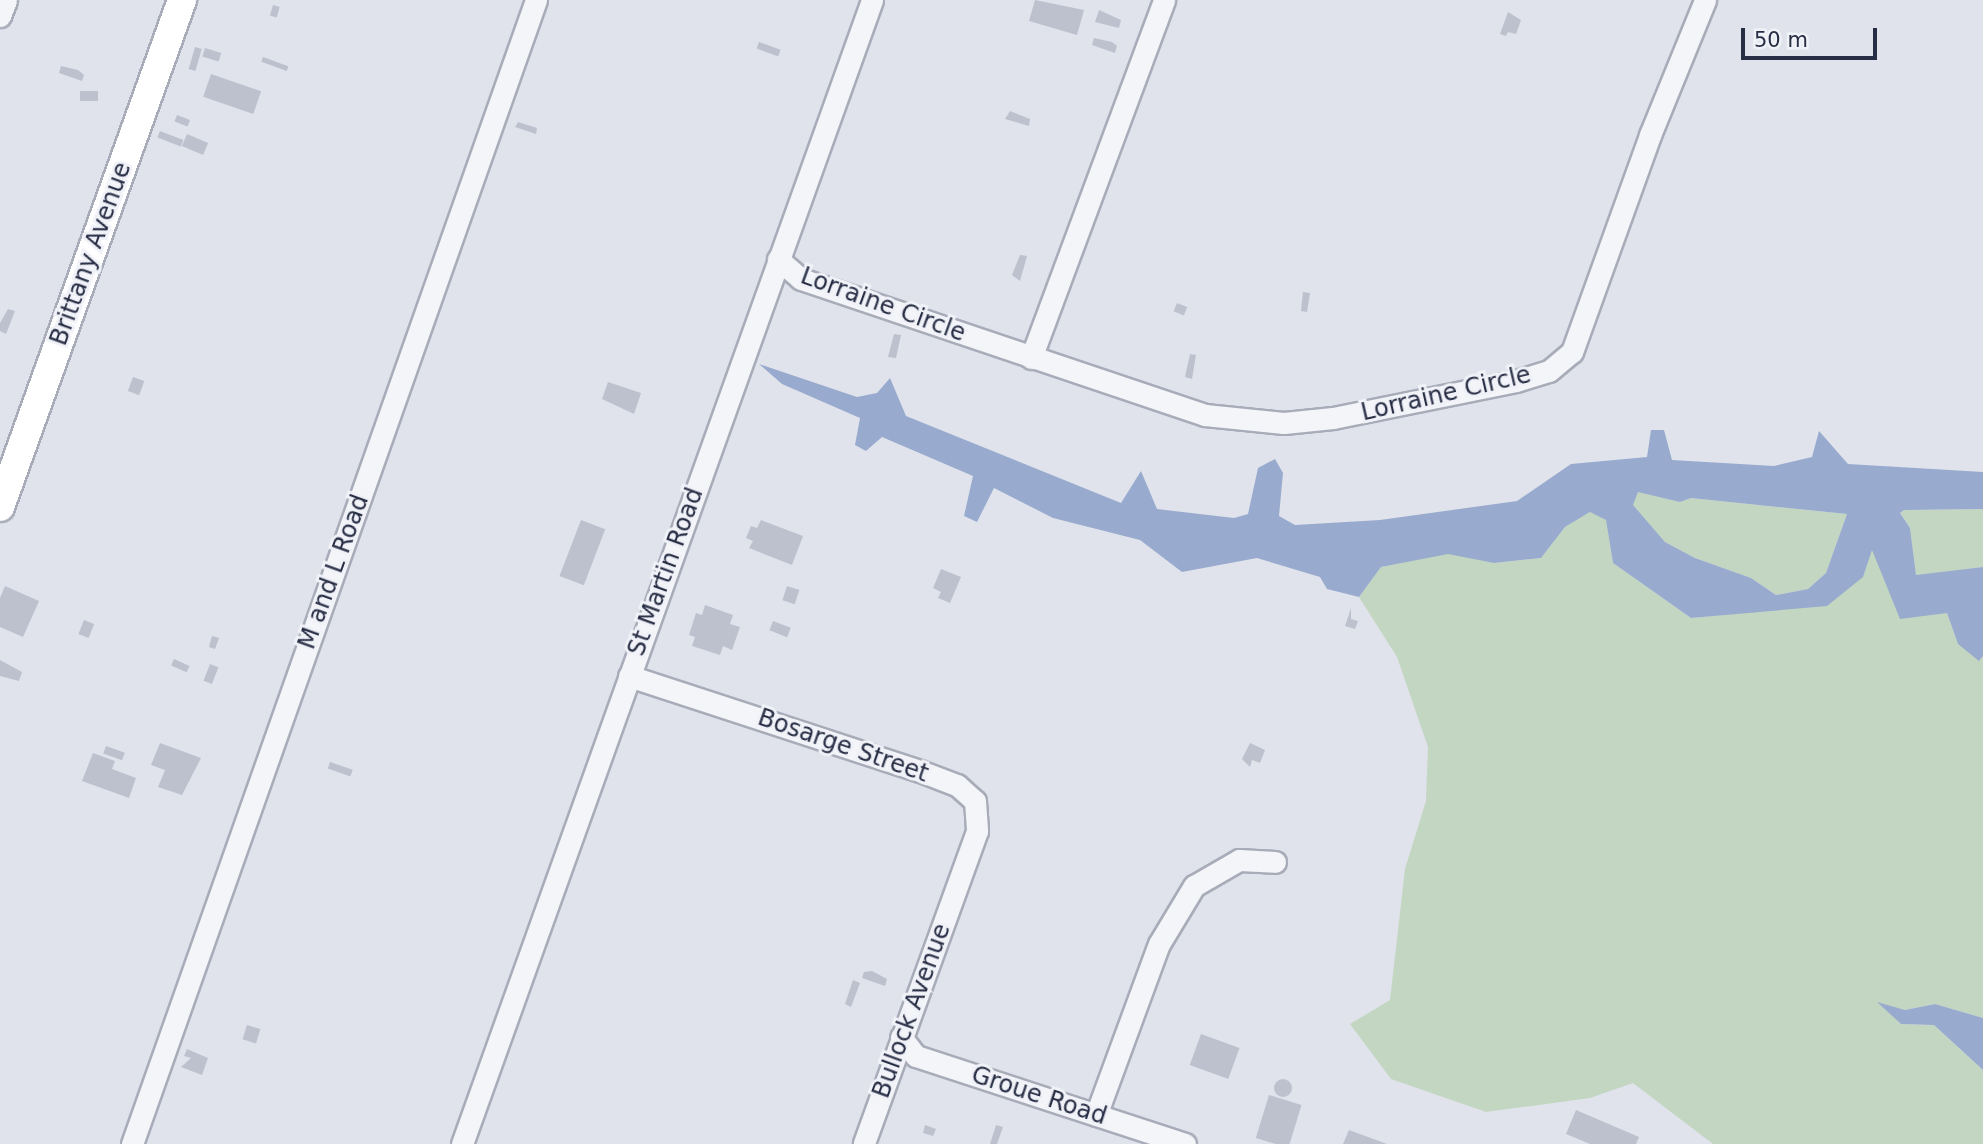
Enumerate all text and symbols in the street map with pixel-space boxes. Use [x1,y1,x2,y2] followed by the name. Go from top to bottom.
[1745,14,1882,58] scale bar
[1754,28,1808,52] text: 50 m
[45,159,137,349] street label: Brittany Avenue
[797,262,969,348] street label: Lorraine Circle
[1358,360,1534,428] street label: Lorraine Circle
[622,484,710,660] street label: St Martin Road
[293,491,375,653] street label: M and L Road
[754,703,932,789] street label: Bosarge Street
[867,920,957,1102] street label: Bullock Avenue
[968,1061,1110,1131] street label: Groue Road

